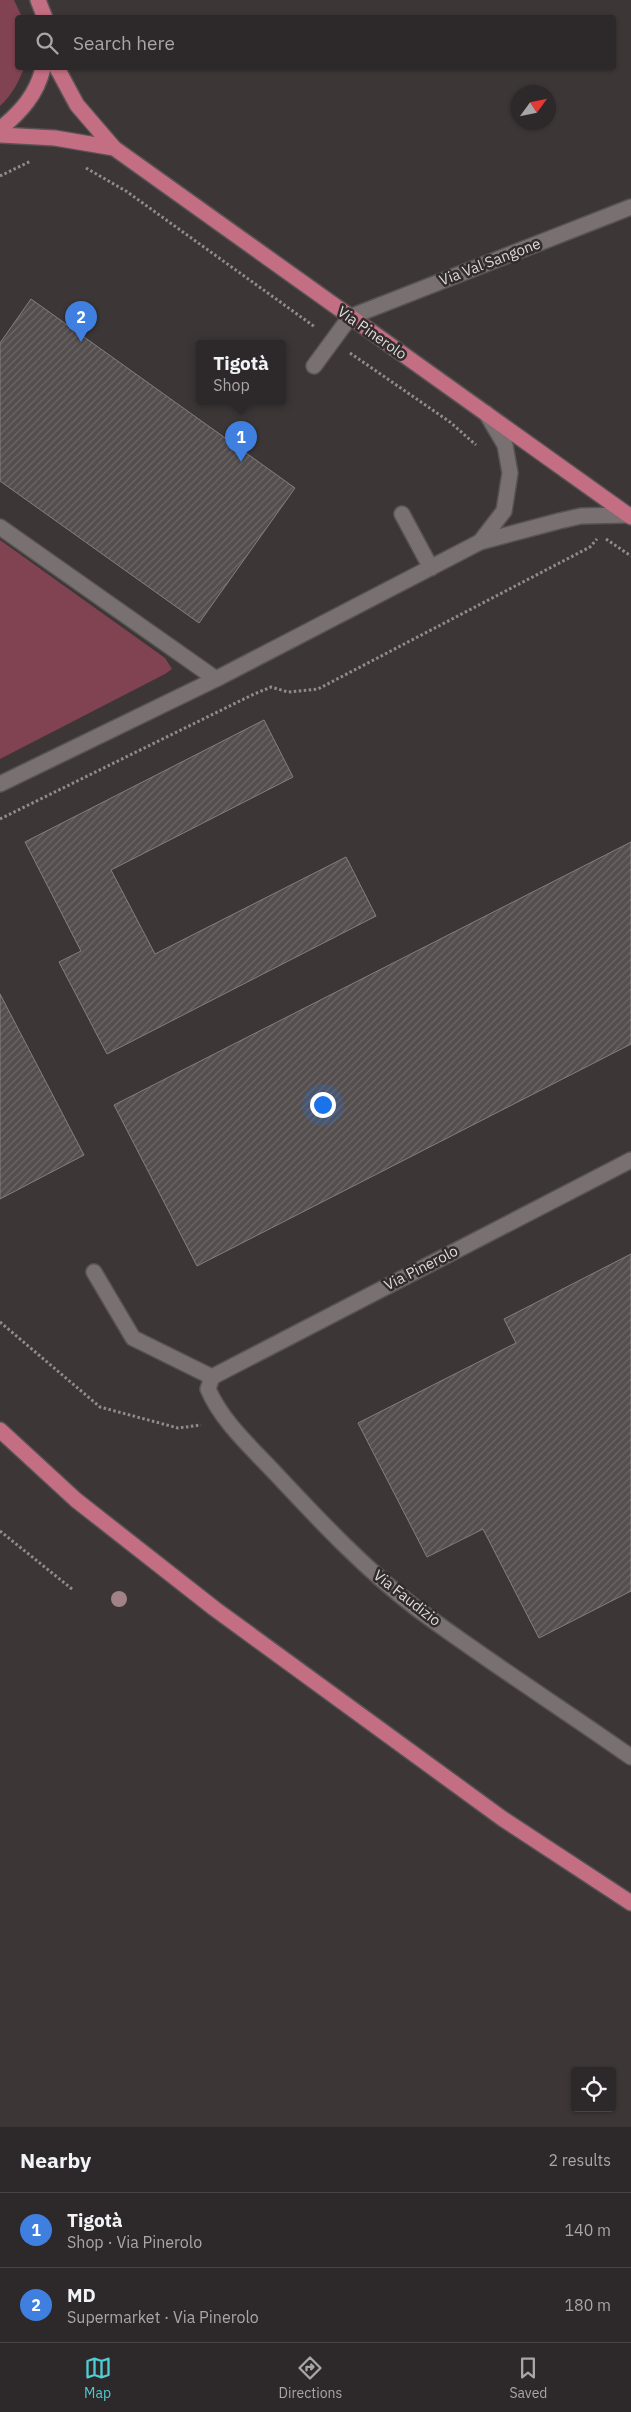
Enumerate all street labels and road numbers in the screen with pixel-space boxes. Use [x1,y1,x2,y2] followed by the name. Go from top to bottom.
[436,233,543,290] street label: Via Val Sangone
[334,302,411,363] street label: Via Pinerolo
[381,1241,461,1294] street label: Via Pinerolo
[370,1565,445,1630] street label: Via Faudizio

